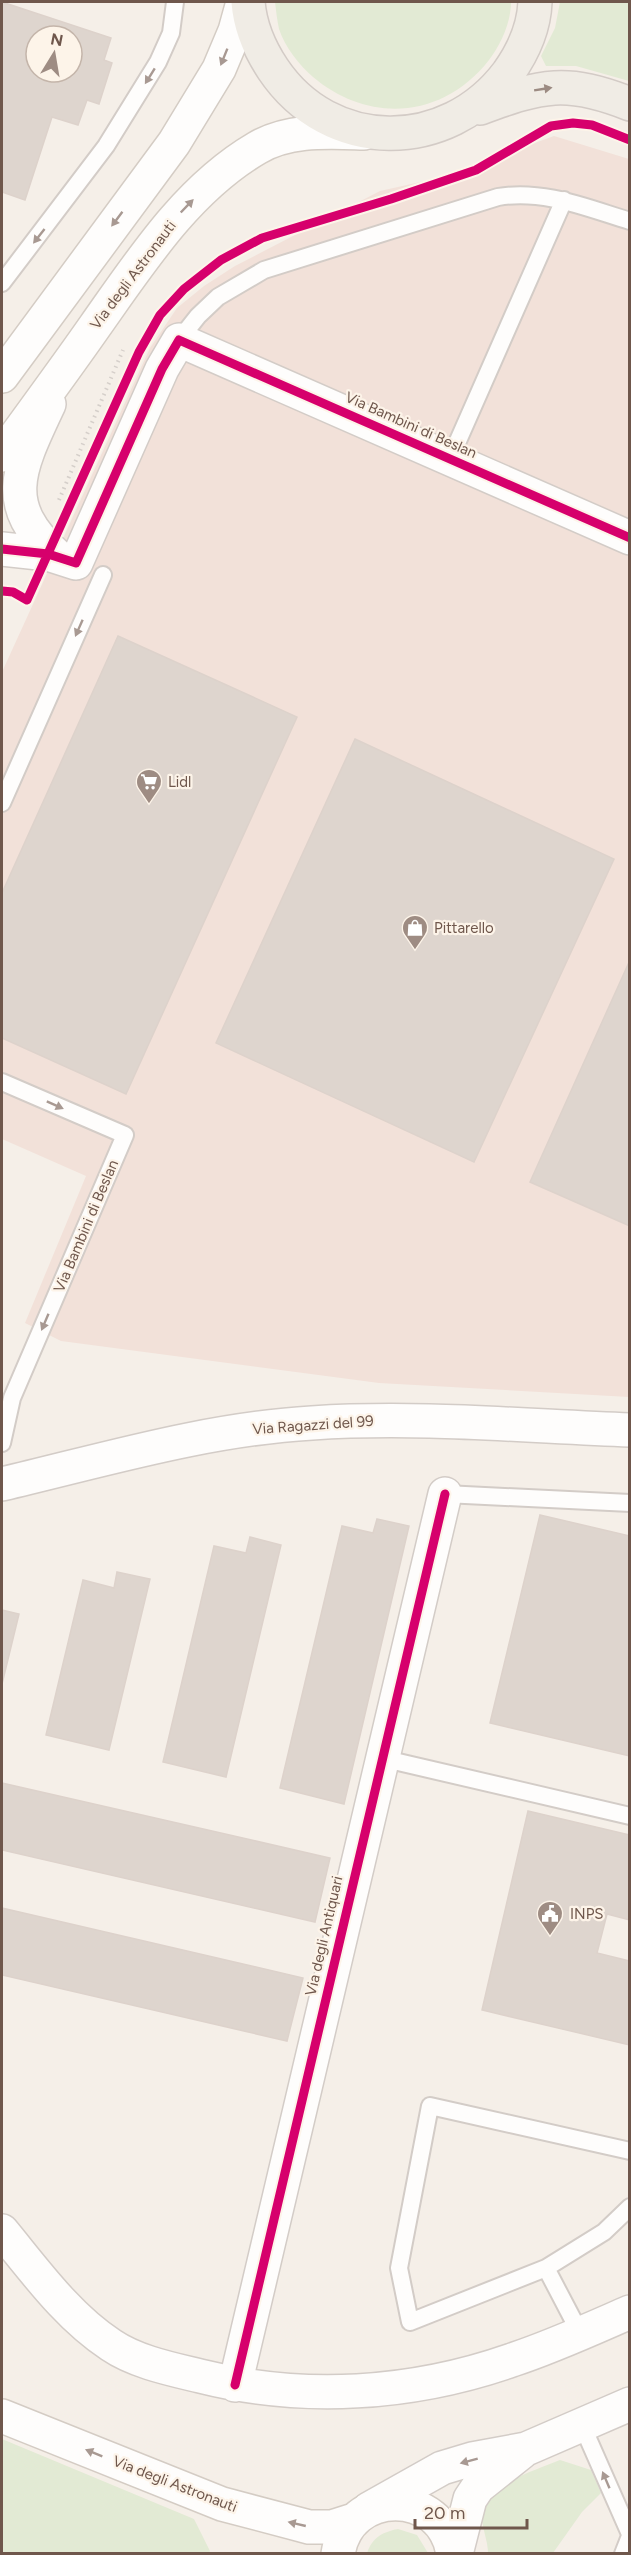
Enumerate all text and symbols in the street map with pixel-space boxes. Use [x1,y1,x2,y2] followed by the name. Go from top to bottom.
[24,24,84,84] north arrow
[49,29,65,50] text: N
[219,48,229,66] one-way arrow
[144,67,155,84] one-way arrow
[534,84,553,93] one-way arrow
[180,199,193,214] one-way arrow
[112,212,124,227] one-way arrow
[86,217,180,333] street label: Via degli Astronauti
[33,228,46,244] one-way arrow
[342,388,480,462] street label: Via Bambini di Beslan
[75,620,84,637] one-way arrow
[134,767,164,805] supermarket icon: Lidl
[168,773,191,791] place label: Lidl
[400,913,430,951] shop icon: Pittarello
[434,919,494,937] place label: Pittarello
[46,1101,64,1110] one-way arrow
[50,1157,122,1295] street label: Via Bambini di Beslan
[40,1314,50,1332] one-way arrow
[252,1412,374,1438] street label: Via Ragazzi del 99
[301,1874,347,1998] street label: Via degli Antiquari
[535,1899,565,1937] public building icon: INPS
[570,1905,604,1923] place label: INPS
[84,2448,102,2458] one-way arrow
[110,2452,240,2516] street label: Via degli Astronauti
[460,2456,478,2466] one-way arrow
[601,2471,610,2489] one-way arrow
[415,2492,528,2530] scale bar
[424,2502,465,2524] text: 20 m
[288,2519,306,2529] one-way arrow

